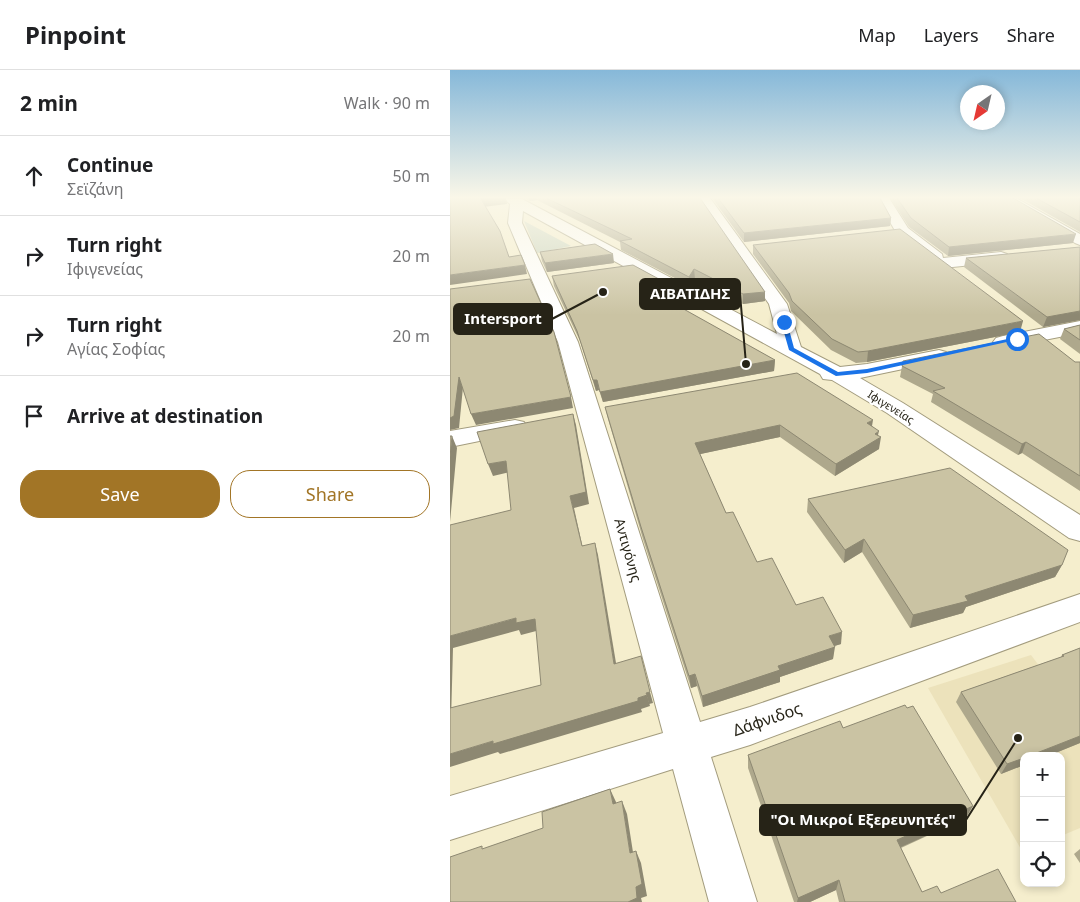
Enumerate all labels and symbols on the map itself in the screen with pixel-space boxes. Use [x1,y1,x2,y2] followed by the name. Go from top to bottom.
[960,85,1005,130] north arrow
[640,279,740,309] callout: ΑΙΒΑΤΙΔΗΣ
[650,283,730,303] text: ΑΙΒΑΤΙΔΗΣ
[454,304,552,334] callout: Intersport
[464,308,542,328] text: Intersport
[773,311,796,334] route end
[1006,328,1029,351] route start
[865,386,917,427] street label: Ιφιγενείας
[610,516,647,584] street label: Αντιγόνης
[730,697,805,741] street label: Δάφνιδος
[760,805,966,835] callout: "Οι Μικροί Εξερευνητές"
[770,809,956,829] text: "Οι Μικροί Εξερευνητές"

